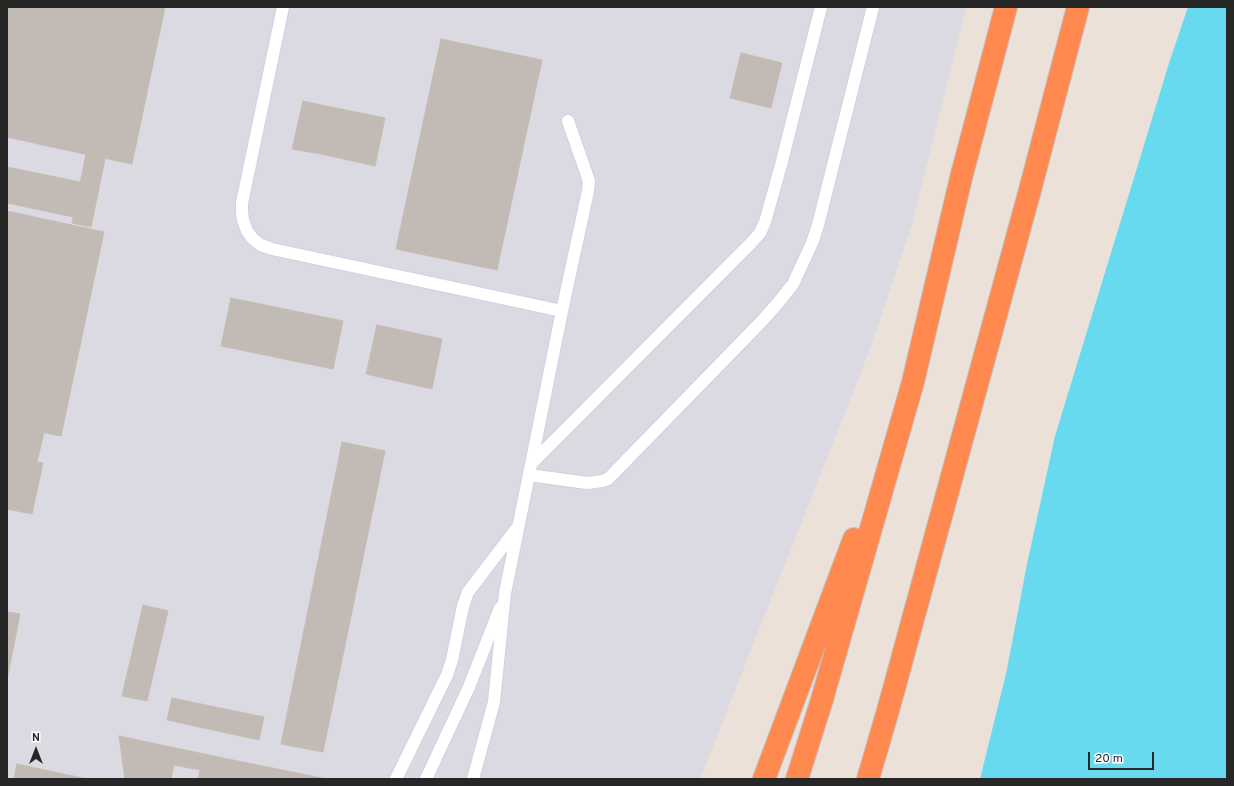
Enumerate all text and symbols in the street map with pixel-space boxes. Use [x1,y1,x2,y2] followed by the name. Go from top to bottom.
[16,730,56,770] north arrow
[32,731,40,745] text: N
[1090,744,1156,770] scale bar
[1095,751,1123,767] text: 20 m

